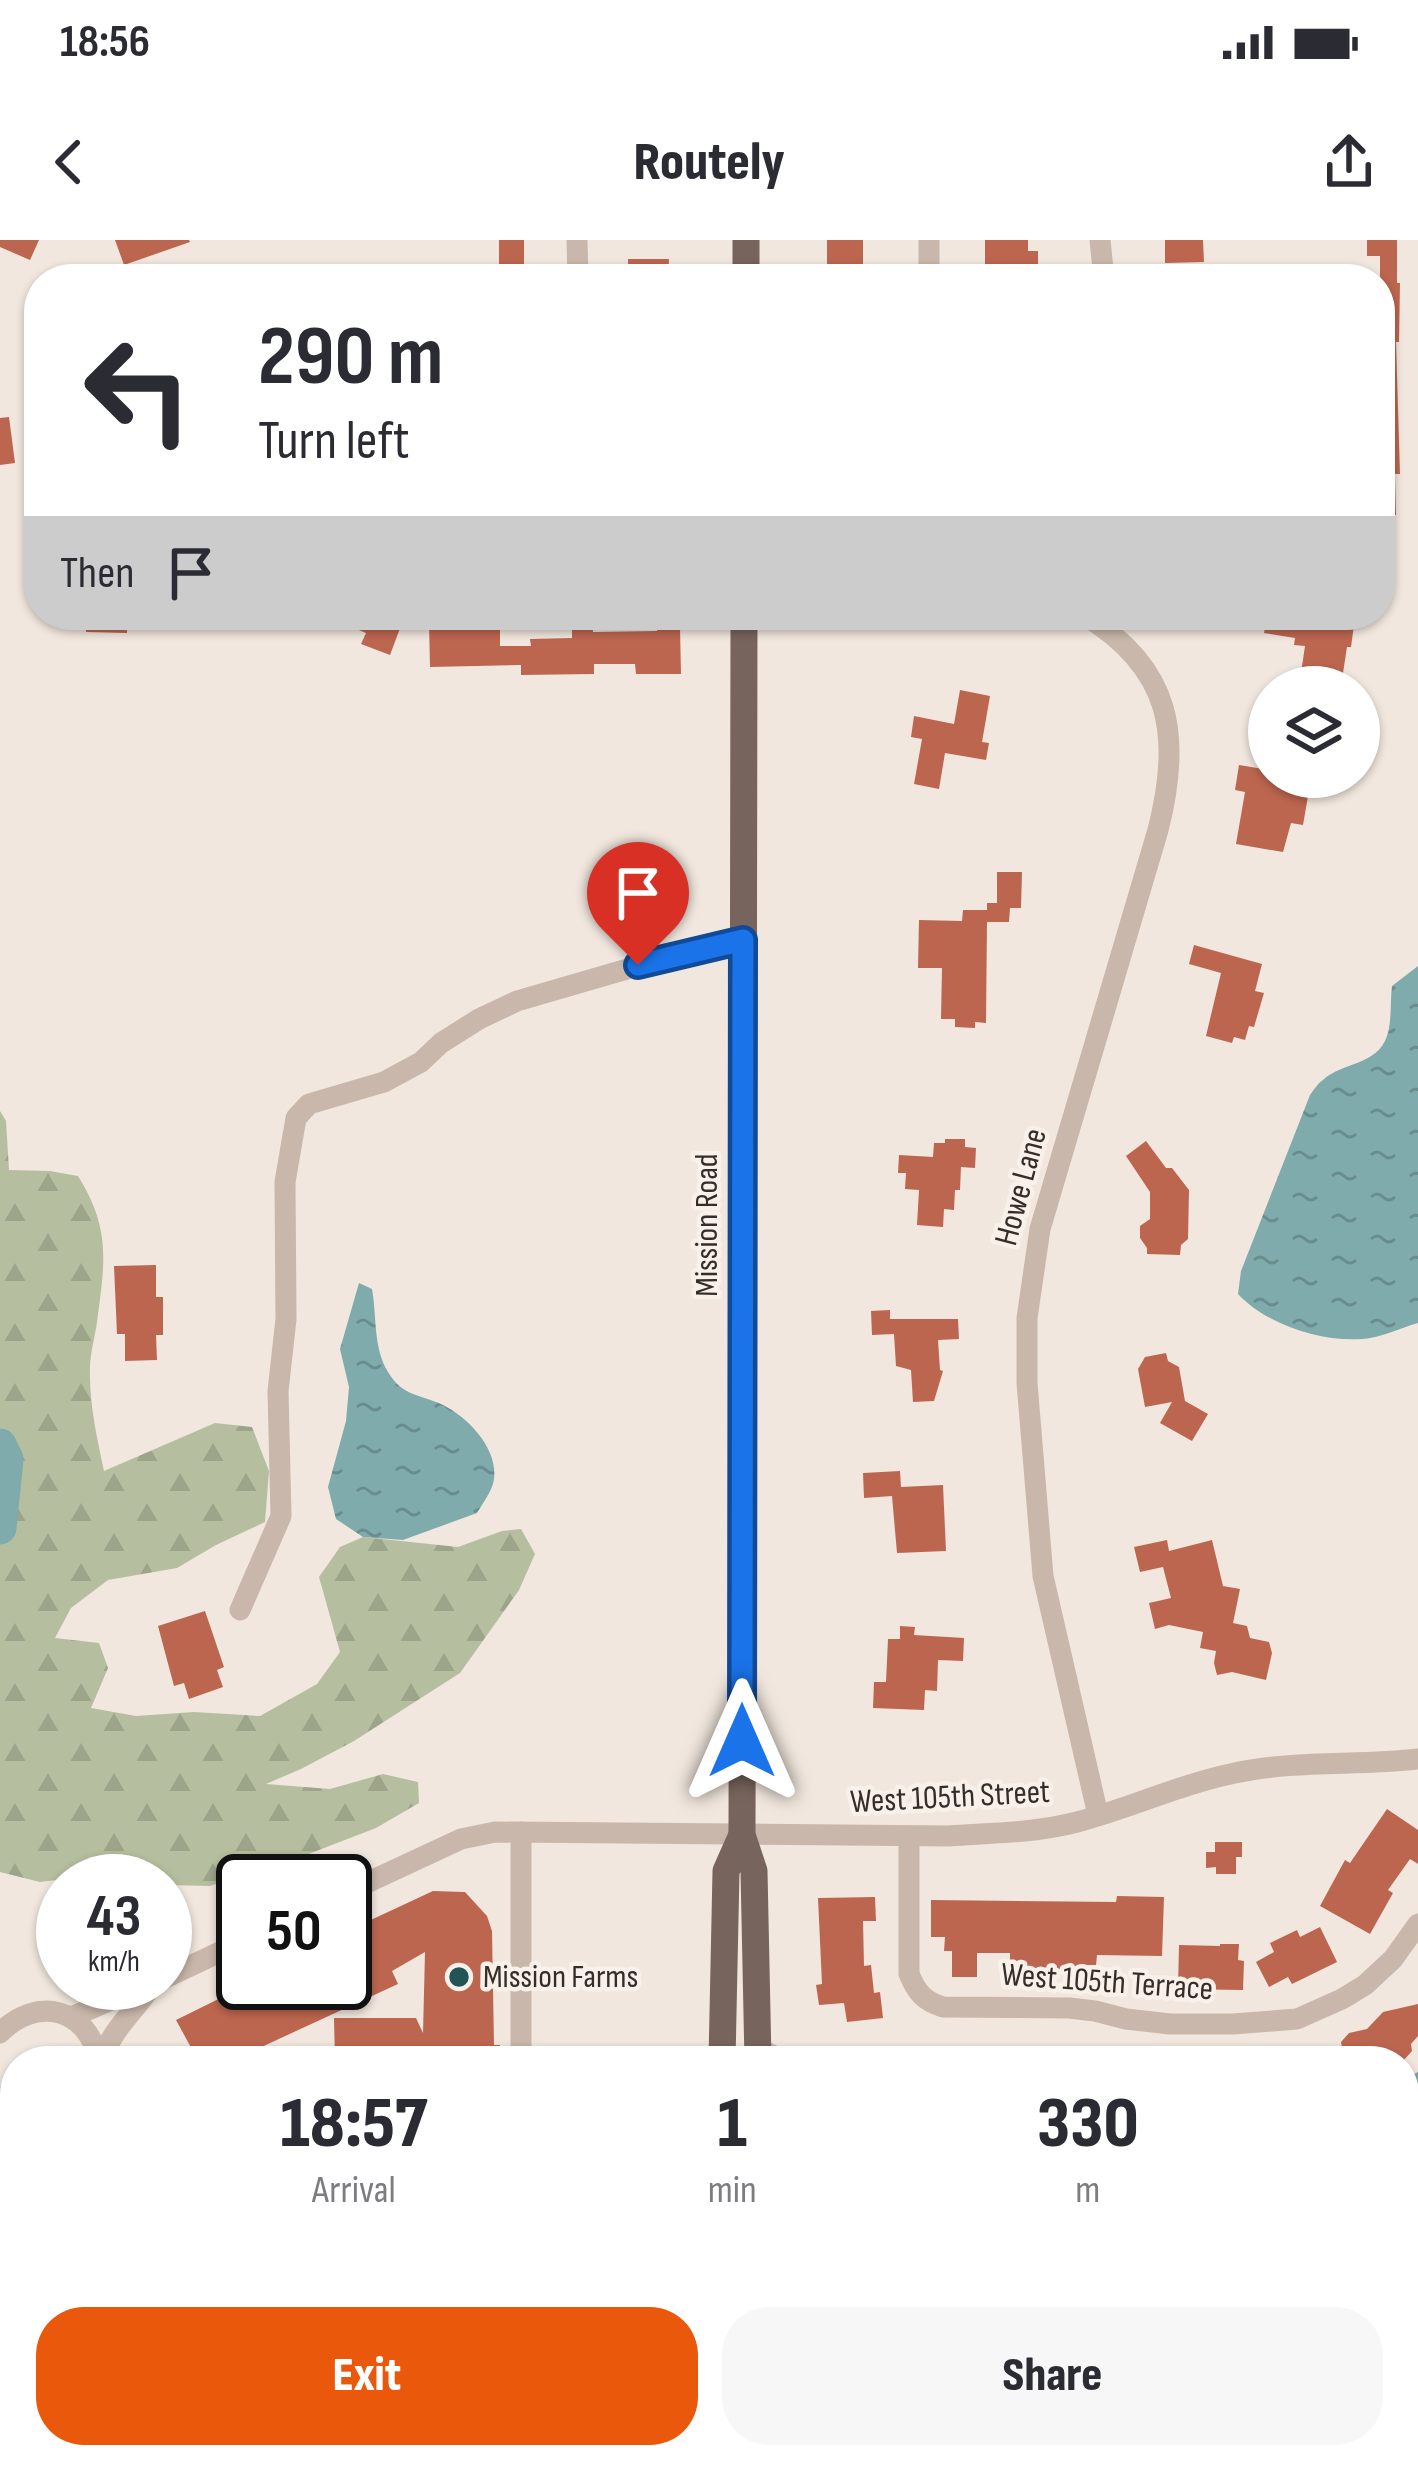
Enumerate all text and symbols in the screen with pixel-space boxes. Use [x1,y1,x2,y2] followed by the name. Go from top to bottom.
[60,15,150,70] text: 18:56
[36,129,102,195] icon: back
[1316,129,1382,195] icon: share
[633,130,785,195] text: Routely
[258,307,443,408] text: 290 m
[60,312,216,468] icon: left
[258,409,410,474] text: Turn left
[158,540,224,606] icon: arrive
[60,546,134,601] text: Then
[1248,666,1380,798] map controls
[1248,666,1380,798] button: layers
[587,842,689,965] pin
[605,860,671,926] icon: arrive
[986,1124,1056,1250] street label: Howe Lane
[687,1153,727,1297] street label: Mission Road
[679,1678,805,1804] position arrow
[849,1772,1051,1822] street label: West 105th Street
[216,1854,372,2010] speed limit sign: 50
[87,1881,141,1953] text: 43
[88,1944,140,1980] text: km/h
[1000,1955,1214,2009] street label: West 105th Terrace
[483,1957,638,1997] place label: Mission Farms
[446,1964,472,1990] marker: Mission Farms
[280,2081,427,2168] text: 18:57
[717,2081,747,2168] text: 1
[1037,2081,1139,2168] text: 330
[312,2167,396,2214] text: Arrival
[708,2167,757,2214] text: min
[1075,2167,1100,2214] text: m
[36,2307,698,2445] button: Exit
[722,2307,1383,2445] button: Share

